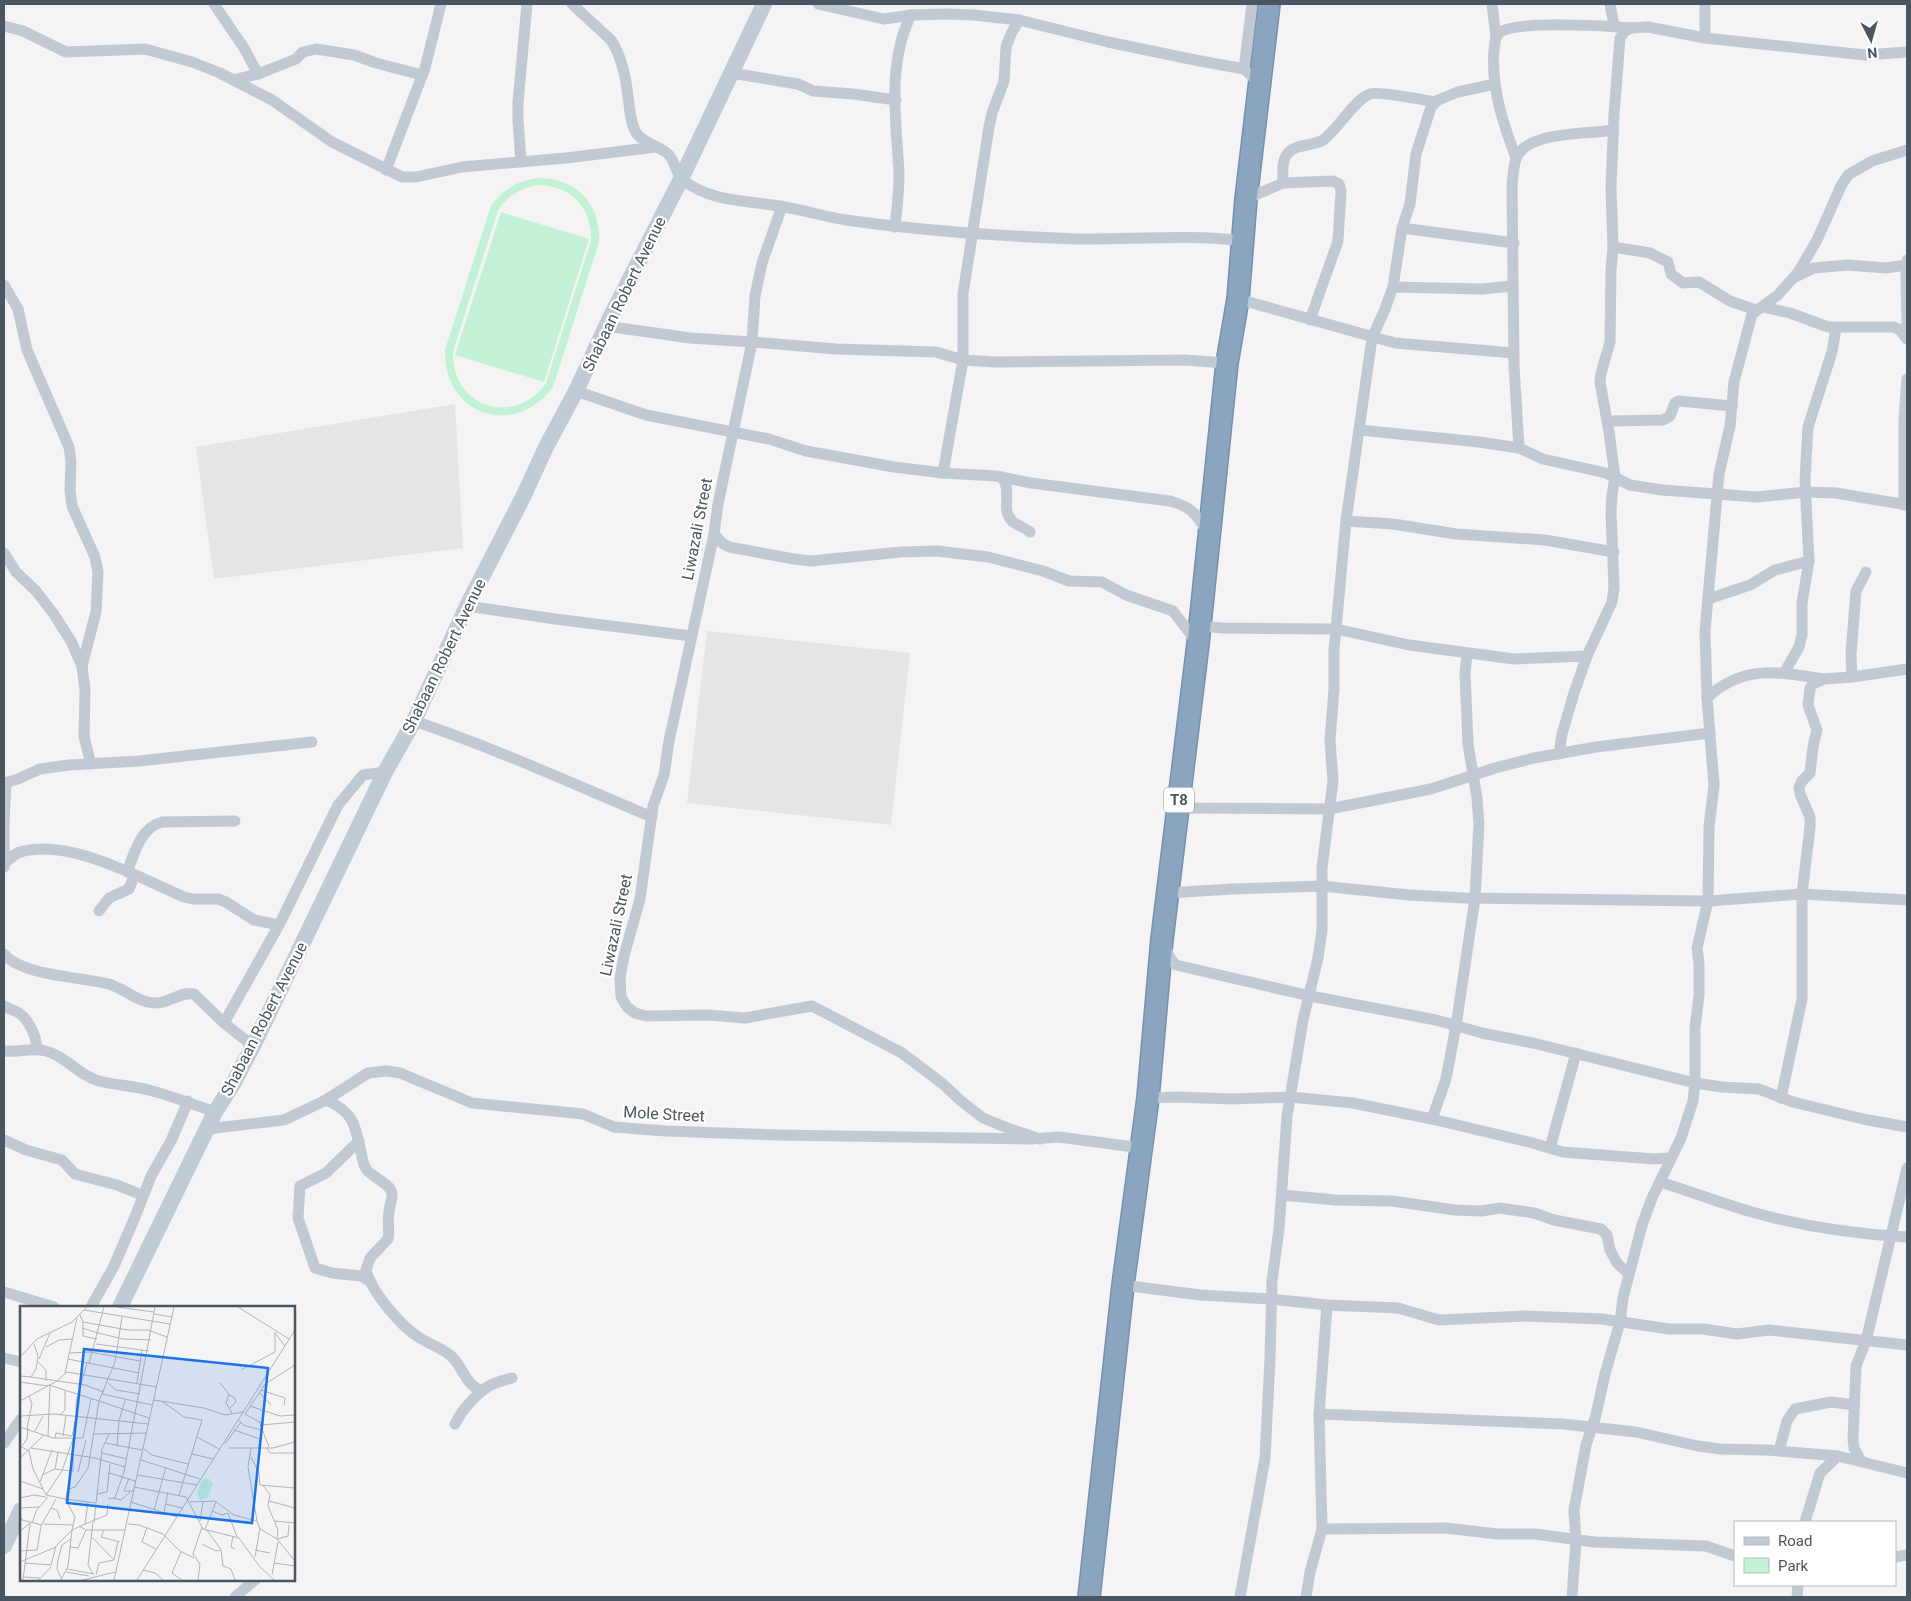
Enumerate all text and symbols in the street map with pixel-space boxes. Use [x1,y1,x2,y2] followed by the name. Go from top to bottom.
[1846,15,1896,65] north arrow
[1867,44,1878,61] text: N
[578,213,670,375] street label: Shabaan Robert Avenue
[678,476,716,582] street label: Liwazali Street
[398,575,490,737] street label: Shabaan Robert Avenue
[1164,788,1194,812] road number: T8
[596,872,636,978] street label: Liwazali Street
[217,939,311,1099] street label: Shabaan Robert Avenue
[623,1102,705,1126] street label: Mole Street
[20,1306,295,1581] inset map
[1734,1521,1896,1586] legend
[1778,1532,1812,1550] text: Road
[1778,1557,1809,1575] text: Park

